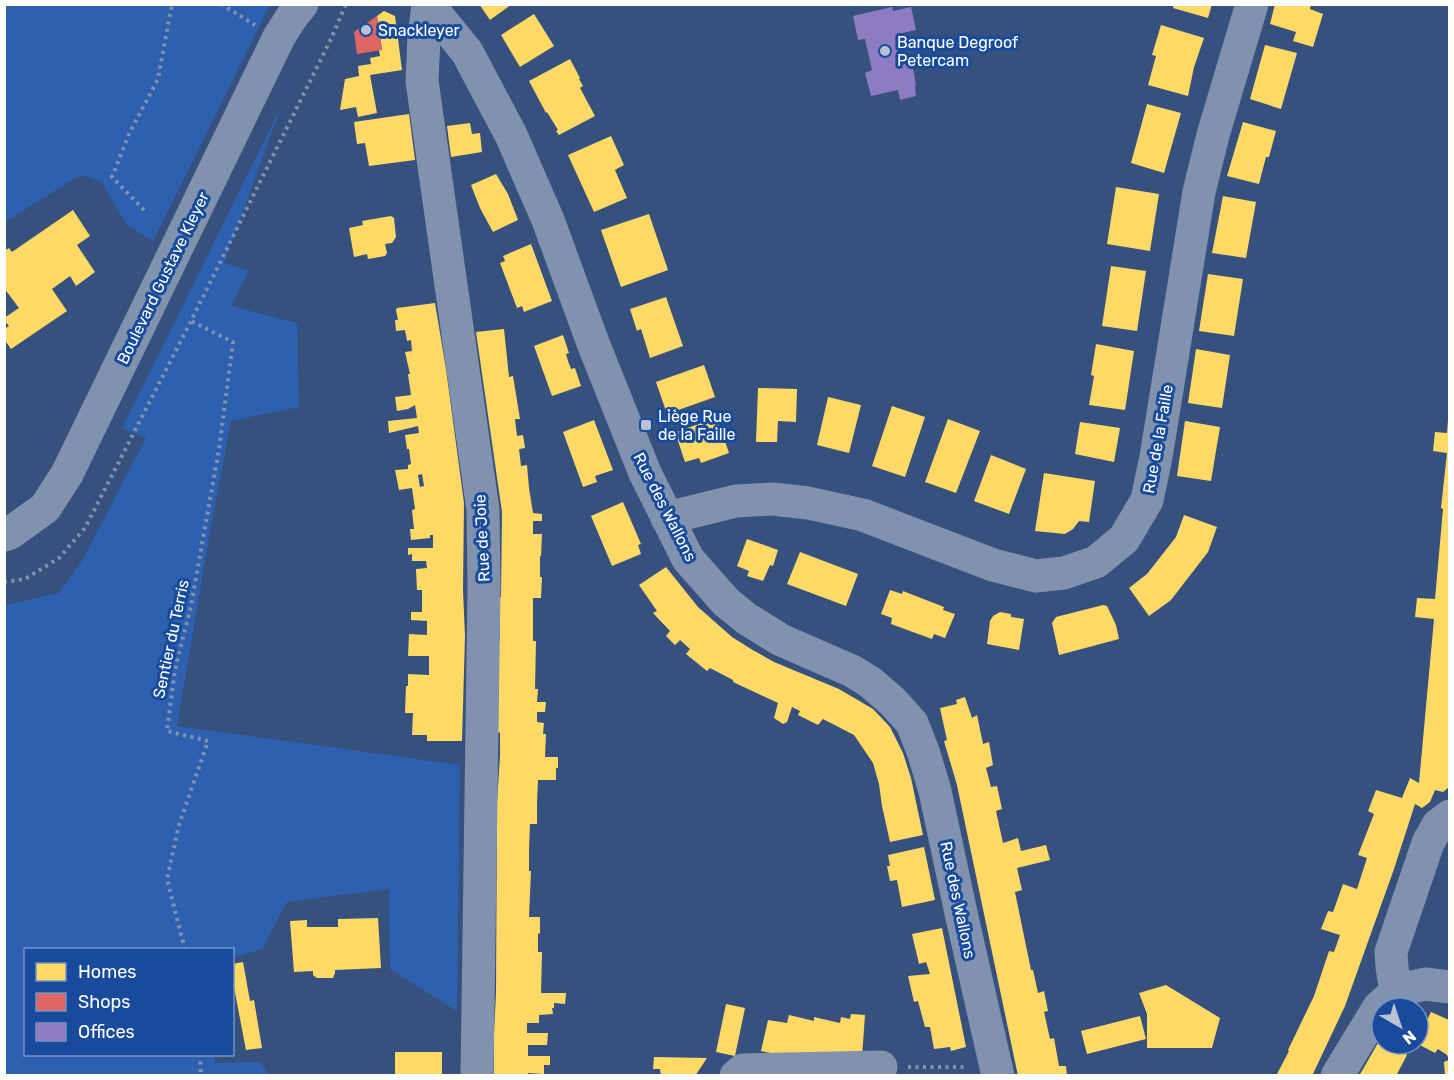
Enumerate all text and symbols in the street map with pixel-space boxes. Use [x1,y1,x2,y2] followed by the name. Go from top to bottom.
[378,21,460,40] place label: Snackleyer
[359,23,373,37] marker: Snackleyer
[897,33,1019,70] place label: Banque Degroof Petercam
[878,44,892,58] marker: Banque Degroof Petercam
[113,189,213,367] street label: Boulevard Gustave Kleyer
[1139,383,1177,495] street label: Rue de la Faille
[658,407,735,444] place label: Liège Rue de la Faille
[639,418,653,432] marker: Liège Rue de la Faille
[629,449,701,565] street label: Rue des Wallons
[470,494,494,582] street label: Rue de Joie
[149,578,193,700] street label: Sentier du Terris
[936,840,980,960] street label: Rue des Wallons
[24,948,234,1056] legend
[78,961,136,983] text: Homes
[78,991,130,1013] text: Shops
[1370,996,1430,1056] north arrow
[78,1021,135,1043] text: Offices
[1399,1026,1420,1048] text: N

